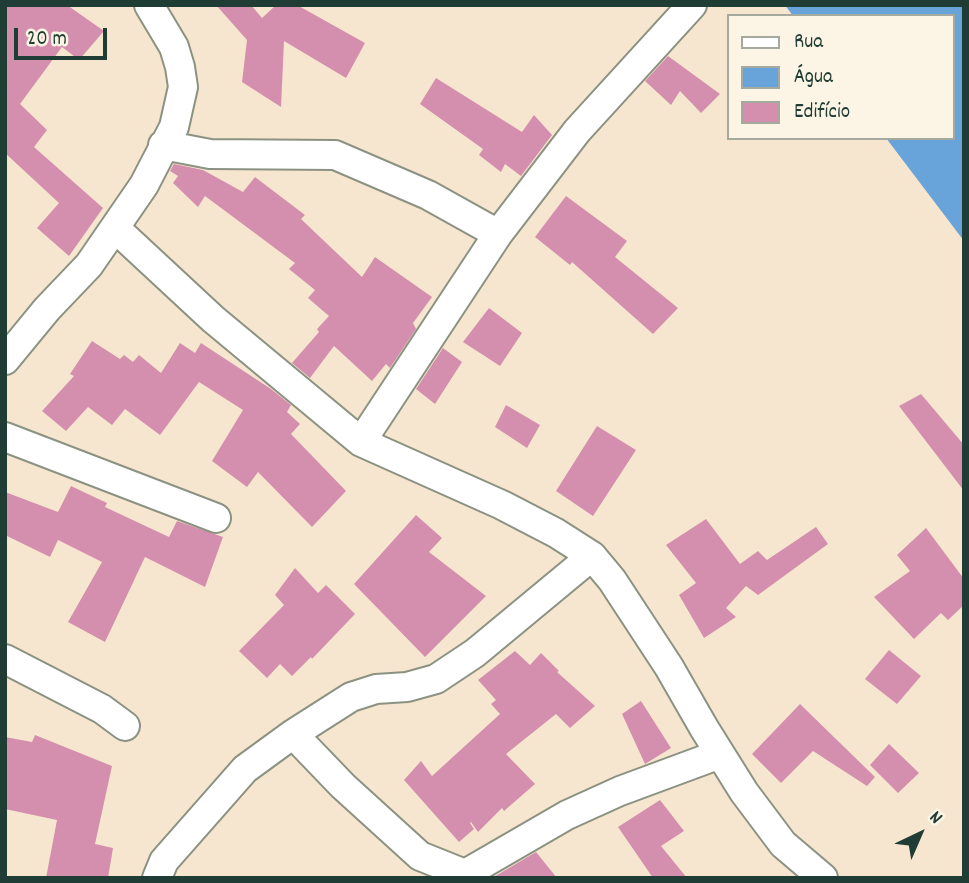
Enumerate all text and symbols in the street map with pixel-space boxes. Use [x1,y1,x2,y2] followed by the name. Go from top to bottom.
[18,14,110,58] scale bar
[727,14,955,140] legend
[27,25,67,55] text: 20 m
[794,28,823,58] text: Rua
[794,63,833,93] text: Água
[794,98,850,128] text: Edifício
[885,799,955,869] north arrow
[922,806,948,832] text: N

